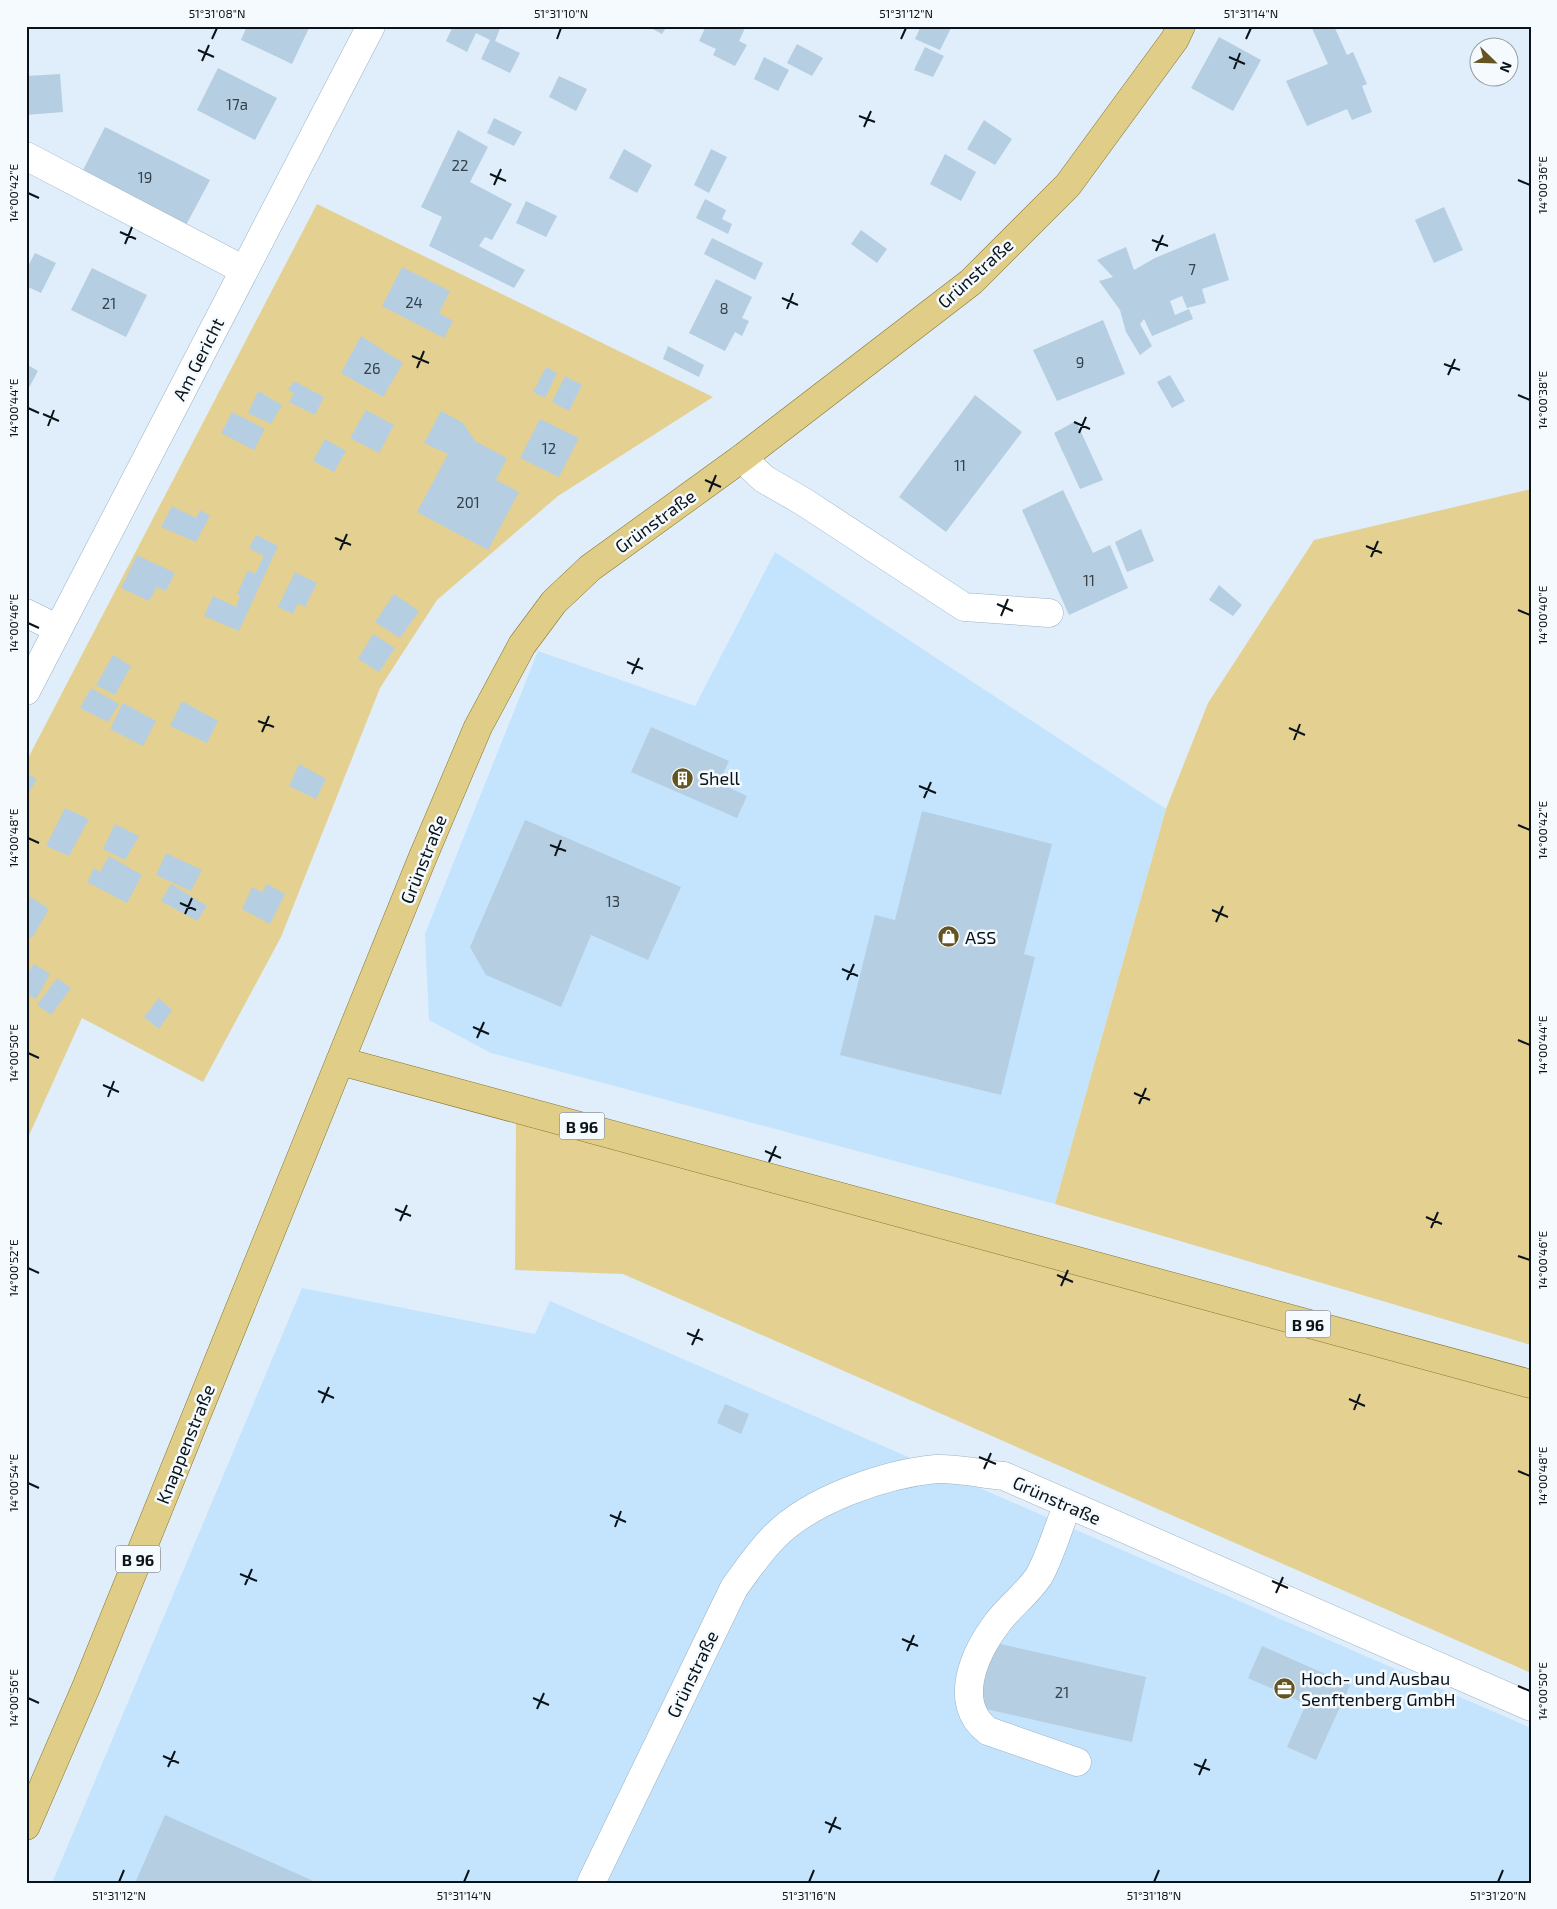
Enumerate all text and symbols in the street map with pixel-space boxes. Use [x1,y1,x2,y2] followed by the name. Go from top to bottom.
[189,6,245,20] text: 51°31'08"N
[534,6,588,20] text: 51°31'10"N
[879,6,933,20] text: 51°31'12"N
[1224,6,1278,20] text: 51°31'14"N
[1470,38,1520,88] north arrow
[1497,59,1516,75] text: N
[226,95,248,113] house number: 17a
[452,156,468,174] house number: 22
[1535,156,1549,214] text: 14°00'36"E
[6,164,20,222] text: 14°00'42"E
[138,168,152,186] house number: 19
[933,233,1017,313] street label: Grünstraße
[1188,260,1196,278] house number: 7
[405,293,423,311] house number: 24
[102,294,116,312] house number: 21
[719,299,729,317] house number: 8
[168,314,228,404] street label: Am Gericht
[1076,353,1084,371] house number: 9
[363,359,381,377] house number: 26
[1535,371,1549,429] text: 14°00'38"E
[6,378,20,437] text: 14°00'44"E
[542,439,556,457] house number: 12
[954,456,966,474] house number: 11
[610,484,700,558] street label: Grünstraße
[456,493,480,511] house number: 201
[1083,571,1095,589] house number: 11
[1535,585,1549,644] text: 14°00'40"E
[6,593,20,652] text: 14°00'46"E
[671,766,695,790] building icon: Shell
[699,767,741,789] place label: Shell
[1535,801,1549,859] text: 14°00'42"E
[6,808,20,867] text: 14°00'48"E
[395,811,451,907] street label: Grünstraße
[606,892,620,910] house number: 13
[937,925,961,949] shop icon: ASS
[965,926,996,948] place label: ASS
[1535,1015,1549,1074] text: 14°00'44"E
[6,1024,20,1082] text: 14°00'50"E
[560,1112,604,1140] road number: B 96
[1535,1230,1549,1289] text: 14°00'46"E
[6,1239,20,1297] text: 14°00'52"E
[1286,1310,1330,1338] road number: B 96
[151,1381,219,1507] street label: Knappenstraße
[1535,1446,1549,1505] text: 14°00'48"E
[6,1454,20,1512] text: 14°00'54"E
[1010,1471,1104,1529] street label: Grünstraße
[116,1546,160,1572] road number: B 96
[661,1627,723,1721] street label: Grünstraße
[1535,1662,1549,1720] text: 14°00'50"E
[1301,1667,1456,1710] place label: Hoch- und Ausbau Senftenberg GmbH
[6,1669,20,1727] text: 14°00'56"E
[1273,1676,1297,1700] office icon: Hoch- und Ausbau Senftenberg GmbH
[1055,1683,1069,1701] house number: 21
[92,1888,146,1902] text: 51°31'12"N
[437,1888,491,1902] text: 51°31'14"N
[782,1888,836,1902] text: 51°31'16"N
[1127,1888,1181,1902] text: 51°31'18"N
[1470,1888,1526,1902] text: 51°31'20"N

